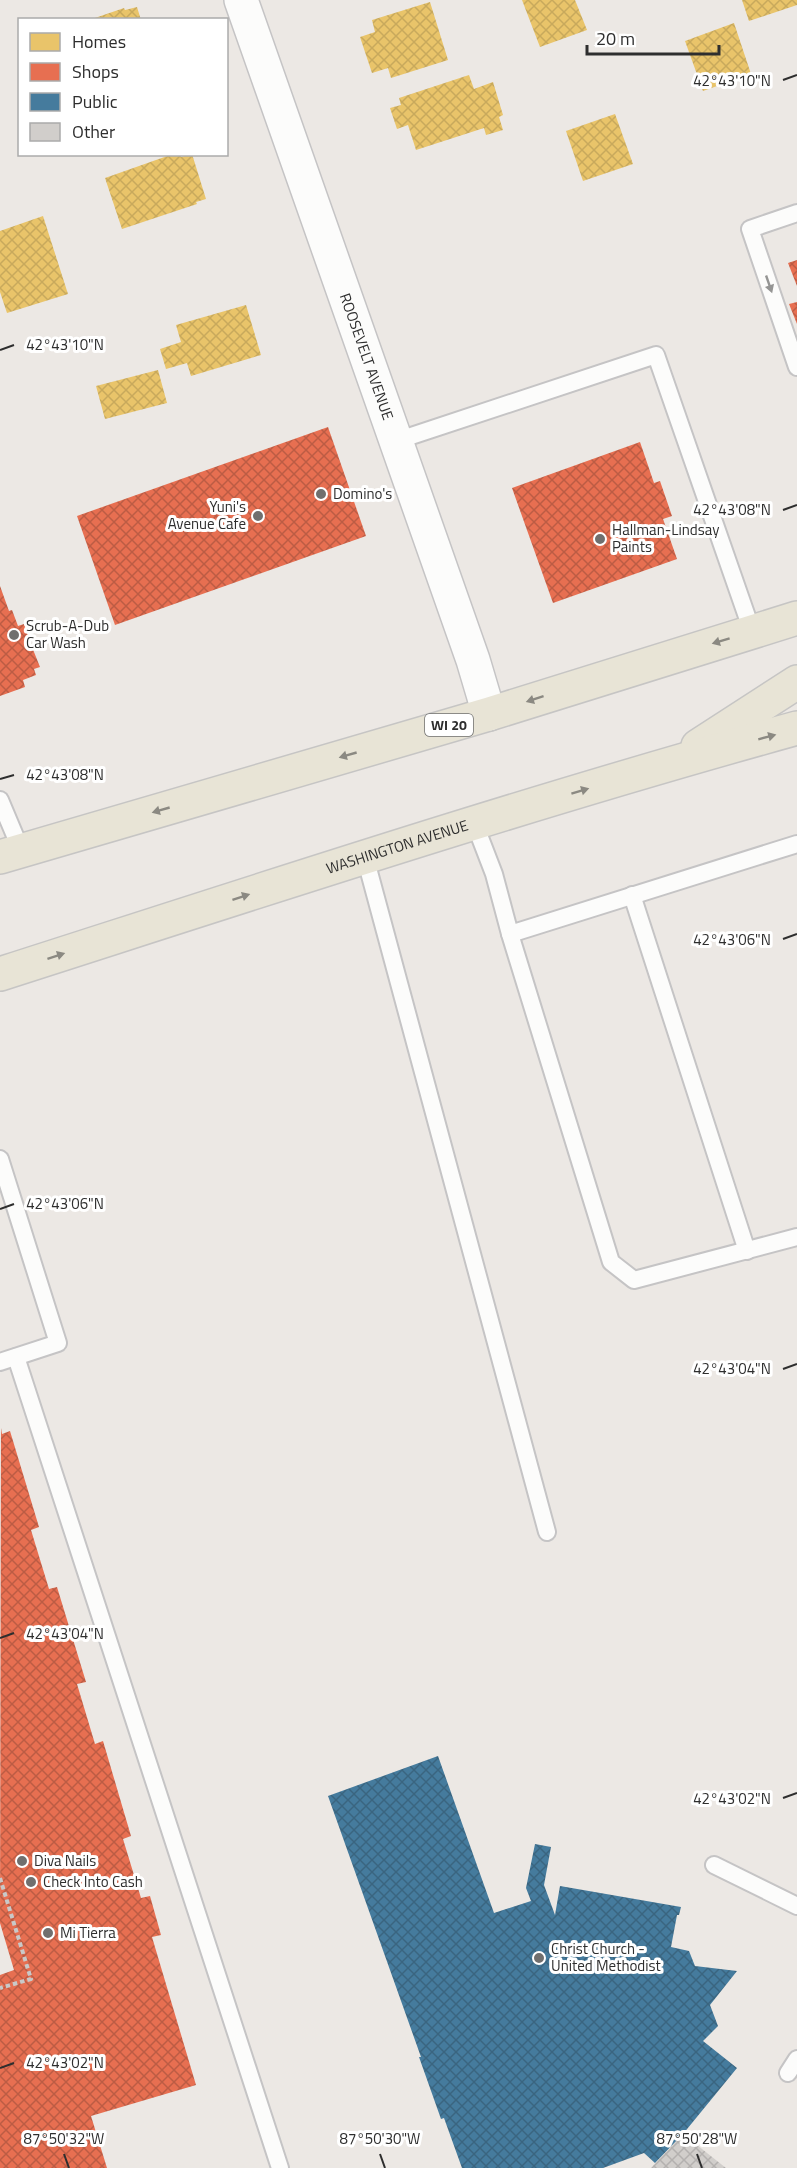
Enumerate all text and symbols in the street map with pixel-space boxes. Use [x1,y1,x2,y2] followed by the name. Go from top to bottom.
[18,18,228,156] legend
[587,18,719,56] scale bar
[596,25,635,52] text: 20 m
[72,28,126,55] text: Homes
[72,58,119,85] text: Shops
[693,69,771,92] text: 42°43'10"N
[72,88,118,115] text: Public
[72,118,115,145] text: Other
[764,275,774,293] one-way arrow
[334,290,400,423] street label: ROOSEVELT AVENUE
[26,333,104,356] text: 42°43'10"N
[333,482,392,505] place label: Domino's
[314,487,328,501] marker: Domino's
[168,495,246,535] place label: Yuni's Avenue Cafe
[693,498,771,521] text: 42°43'08"N
[251,509,265,523] marker: Yuni's Avenue Cafe
[612,518,719,558] place label: Hallman-Lindsay Paints
[593,532,607,546] marker: Hallman-Lindsay Paints
[26,614,109,654] place label: Scrub-A-Dub Car Wash
[7,628,21,642] marker: Scrub-A-Dub Car Wash
[712,637,730,646] one-way arrow
[526,695,544,704] one-way arrow
[425,714,473,736] road number: WI 20
[758,731,776,741] one-way arrow
[339,751,357,760] one-way arrow
[26,763,104,786] text: 42°43'08"N
[571,786,589,795] one-way arrow
[152,806,170,815] one-way arrow
[323,813,471,880] street label: WASHINGTON AVENUE
[232,891,250,901] one-way arrow
[693,928,771,951] text: 42°43'06"N
[47,951,65,960] one-way arrow
[26,1192,104,1215] text: 42°43'06"N
[693,1357,771,1380] text: 42°43'04"N
[26,1622,104,1645] text: 42°43'04"N
[693,1787,771,1810] text: 42°43'02"N
[34,1849,96,1872] place label: Diva Nails
[15,1854,29,1868] marker: Diva Nails
[43,1870,143,1893] place label: Check Into Cash
[24,1875,38,1889] marker: Check Into Cash
[60,1921,116,1944] place label: Mi Tierra
[41,1926,55,1940] marker: Mi Tierra
[551,1937,662,1977] place label: Christ Church - United Methodist
[532,1951,546,1965] marker: Christ Church - United Methodist
[26,2051,104,2074] text: 42°43'02"N
[24,2127,104,2150] text: 87°50'32"W
[340,2127,420,2150] text: 87°50'30"W
[657,2127,737,2150] text: 87°50'28"W

